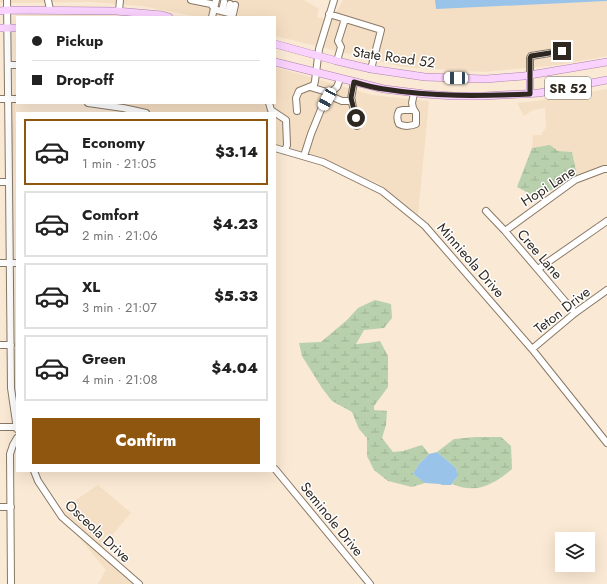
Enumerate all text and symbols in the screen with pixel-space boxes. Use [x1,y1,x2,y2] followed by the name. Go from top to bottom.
[56,30,103,52] text: Pickup
[352,41,436,73] street label: State Road 52
[553,42,571,60] route end
[56,69,114,91] text: Drop-off
[444,72,468,84] car
[545,77,591,99] road number: SR 52
[316,86,338,112] car
[347,109,365,127] route start
[82,132,145,154] text: Economy
[34,134,70,170] icon: car
[215,141,258,163] text: $3.14
[82,154,156,173] text: 1 min · 21:05
[517,161,579,211] street label: Hopi Lane
[82,204,139,226] text: Comfort
[34,206,70,242] icon: car
[213,213,258,235] text: $4.23
[433,218,509,302] street label: Minnieola Drive
[513,225,567,283] street label: Cree Lane
[82,226,158,245] text: 2 min · 21:06
[82,276,100,298] text: XL
[34,278,70,314] icon: car
[530,282,594,338] street label: Teton Drive
[214,285,258,307] text: $5.33
[82,298,157,317] text: 3 min · 21:07
[82,348,126,370] text: Green
[34,350,70,386] icon: car
[211,357,258,379] text: $4.04
[82,370,158,389] text: 4 min · 21:08
[32,418,260,464] button: Confirm
[296,478,368,560] street label: Seminole Drive
[61,495,135,567] street label: Osceola Drive
[555,532,595,572] map controls
[555,532,595,572] button: layers

